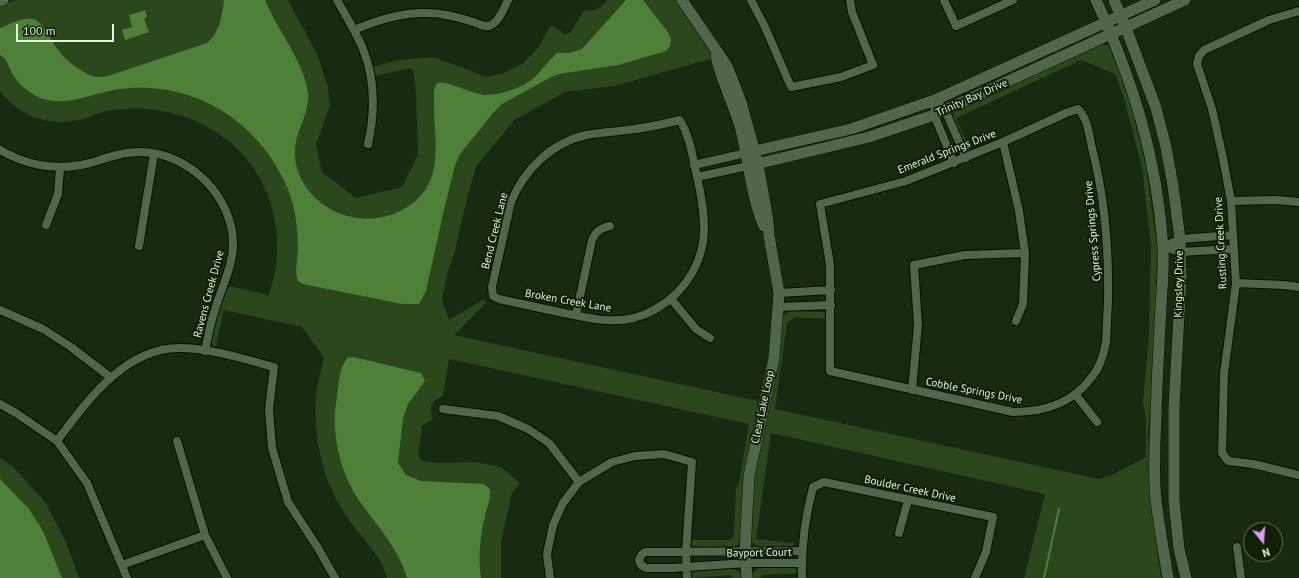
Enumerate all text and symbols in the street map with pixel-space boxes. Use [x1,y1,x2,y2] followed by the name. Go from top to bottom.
[18,16,116,42] scale bar
[23,23,56,38] text: 100 m
[934,76,1010,120] street label: Trinity Bay Drive
[896,127,998,177] street label: Emerald Springs Drive
[1082,180,1104,282] street label: Cypress Springs Drive
[479,191,511,271] street label: Bend Creek Lane
[1212,197,1230,289] street label: Rusting Creek Drive
[191,249,227,339] street label: Ravens Creek Drive
[1172,250,1186,318] street label: Kingsley Drive
[524,287,612,315] street label: Broken Creek Lane
[749,369,777,445] street label: Clear Lake Loop
[925,375,1023,407] street label: Cobble Springs Drive
[863,473,957,505] street label: Boulder Creek Drive
[1243,522,1283,562] north arrow
[1261,545,1272,560] text: N
[726,546,792,560] street label: Bayport Court

